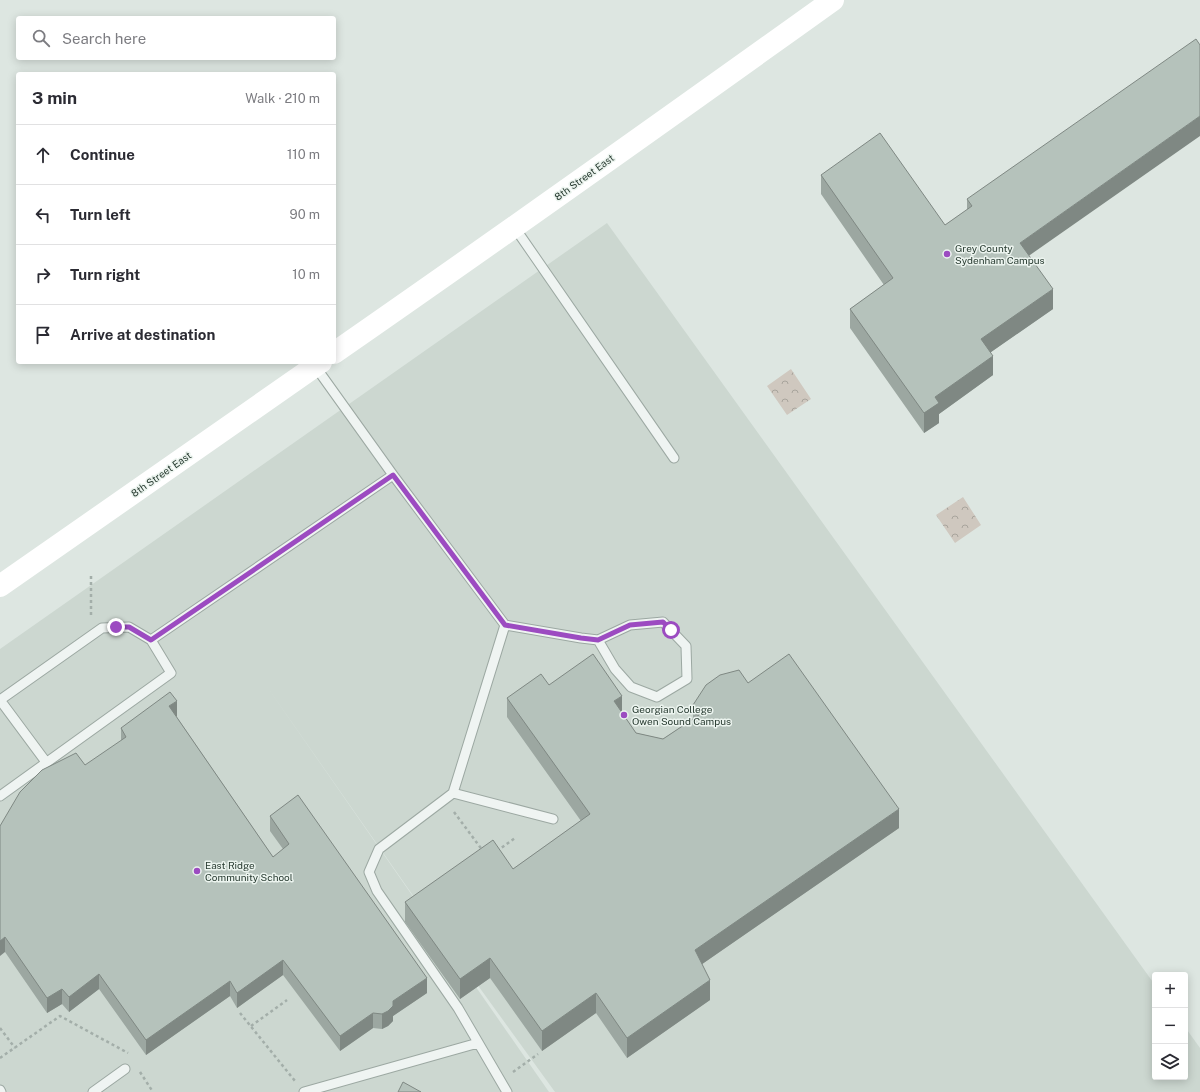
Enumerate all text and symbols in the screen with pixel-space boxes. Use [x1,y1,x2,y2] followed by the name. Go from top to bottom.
[16,16,336,60] search box
[30,27,52,49] icon: search
[62,30,146,47] text: Search here
[32,88,77,108] text: 3 min
[245,91,320,106] text: Walk · 210 m
[32,144,54,166] icon: ahead
[70,146,135,163] text: Continue
[287,147,320,162] text: 110 m
[552,151,616,203] street label: 8th Street East
[32,204,54,226] icon: left
[70,206,131,223] text: Turn left
[290,207,320,222] text: 90 m
[955,242,1045,266] place label: Grey County Sydenham Campus
[942,249,952,259] marker: Grey County Sydenham Campus
[32,264,54,286] icon: right
[70,266,140,283] text: Turn right
[292,267,320,282] text: 10 m
[32,324,54,346] icon: arrive
[70,326,215,343] text: Arrive at destination
[129,449,193,499] street label: 8th Street East
[107,618,125,636] route end
[662,621,680,639] route start
[632,703,731,727] place label: Georgian College Owen Sound Campus
[619,710,629,720] marker: Georgian College Owen Sound Campus
[205,859,293,883] place label: East Ridge Community School
[192,866,202,876] marker: East Ridge Community School
[1152,972,1188,1080] map controls
[1152,972,1188,1008] button: +
[1152,1008,1188,1044] button: −
[1152,1044,1188,1080] button: layers

